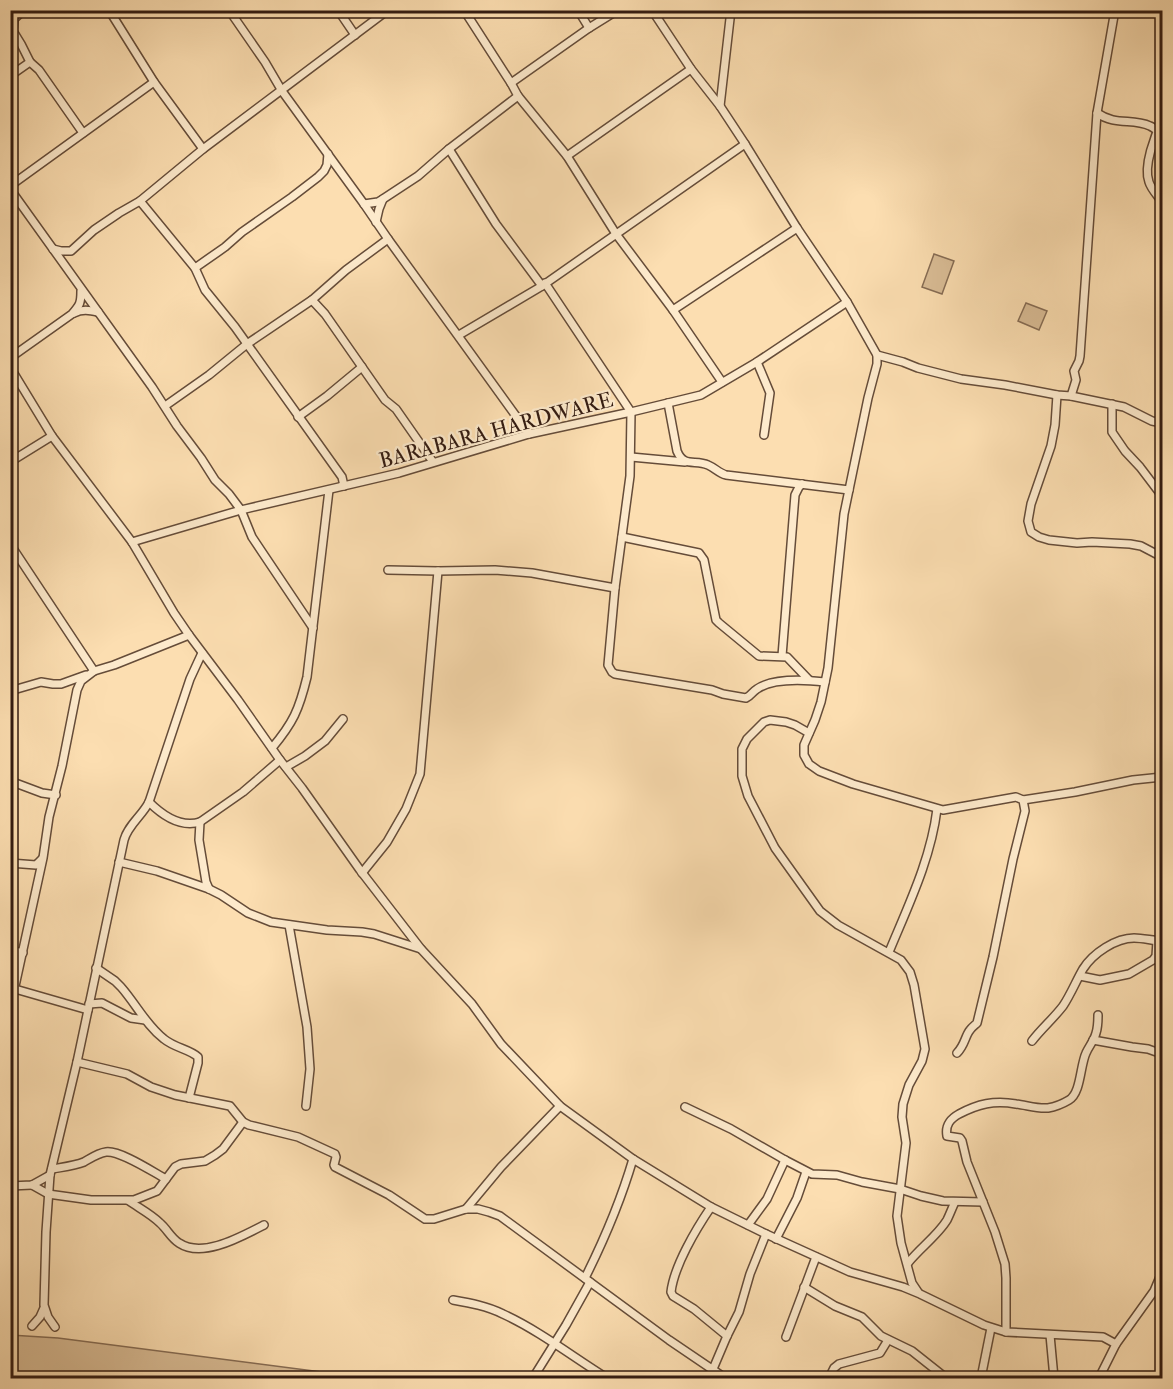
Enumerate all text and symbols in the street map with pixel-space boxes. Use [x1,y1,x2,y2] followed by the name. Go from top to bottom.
[376,386,616,475] street label: BARABARA HARDWARE

